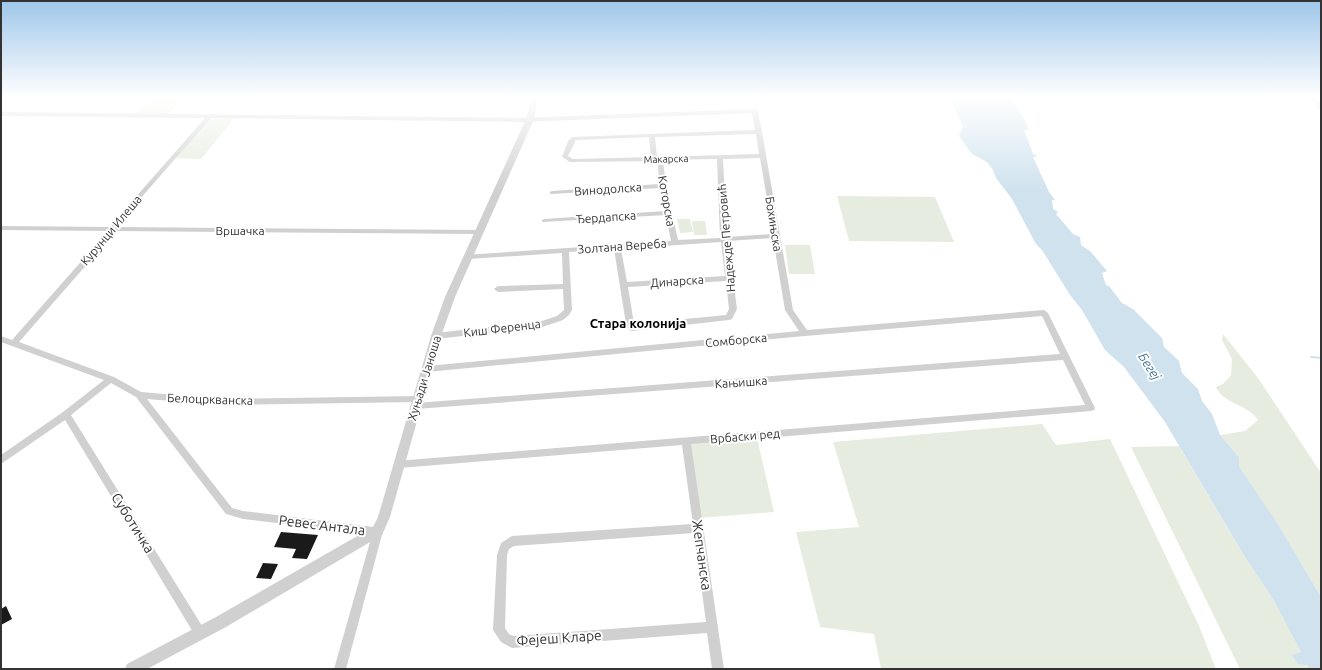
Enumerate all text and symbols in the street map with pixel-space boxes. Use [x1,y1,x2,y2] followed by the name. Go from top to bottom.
[643,153,689,165] street label: Макарска
[656,175,678,227] street label: Которска
[574,180,642,198] street label: Винодолска
[715,183,737,293] street label: Надежде Петровић
[78,192,144,268] street label: Курунци Илеша
[763,196,785,252] street label: Бохињска
[575,208,637,226] street label: Ђердапска
[215,224,265,237] street label: Вршачка
[577,236,667,256] street label: Золтана Вереба
[650,273,704,289] street label: Динарска
[590,316,686,330] district label: Стара колонија
[463,317,541,339] street label: Киш Ференца
[705,331,767,349] street label: Сомборска
[405,334,443,422] street label: Хуњади Јаноша
[1136,350,1164,383] water label: Бегеј
[714,374,768,390] street label: Кањишка
[167,391,253,407] street label: Белоцркванска
[710,426,780,446] street label: Врбаски ред
[108,490,158,556] street label: Суботичка
[278,512,366,538] street label: Ревес Антала
[689,519,715,591] street label: Жепчанска
[516,627,602,649] street label: Фејеш Кларе

